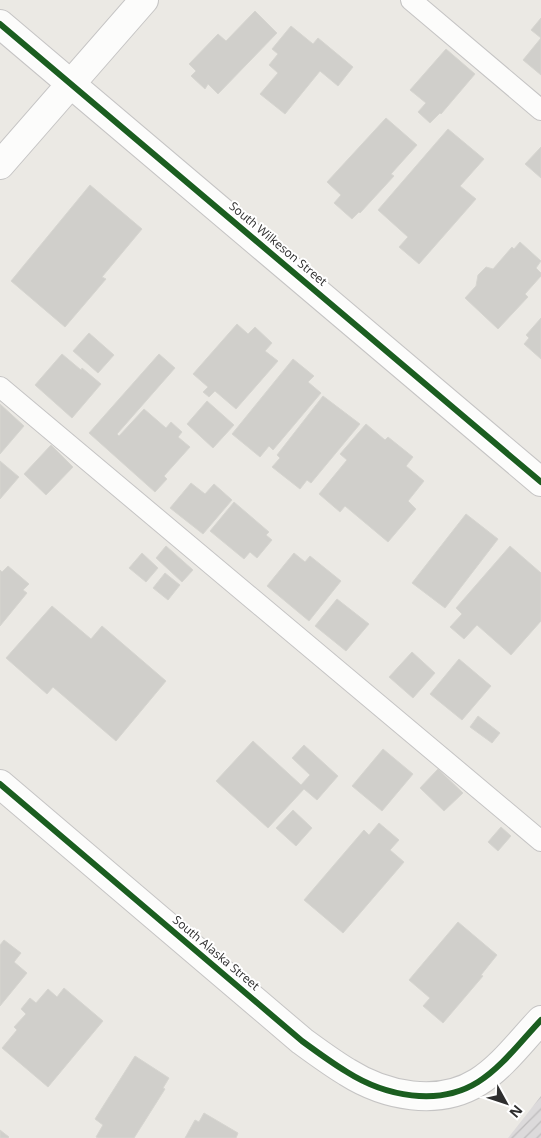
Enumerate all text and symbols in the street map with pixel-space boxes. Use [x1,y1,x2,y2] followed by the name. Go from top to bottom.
[226,198,331,290] street label: South Wilkeson Street
[169,911,263,994] street label: South Alaska Street
[481,1078,531,1128] north arrow
[505,1101,527,1122] text: N

